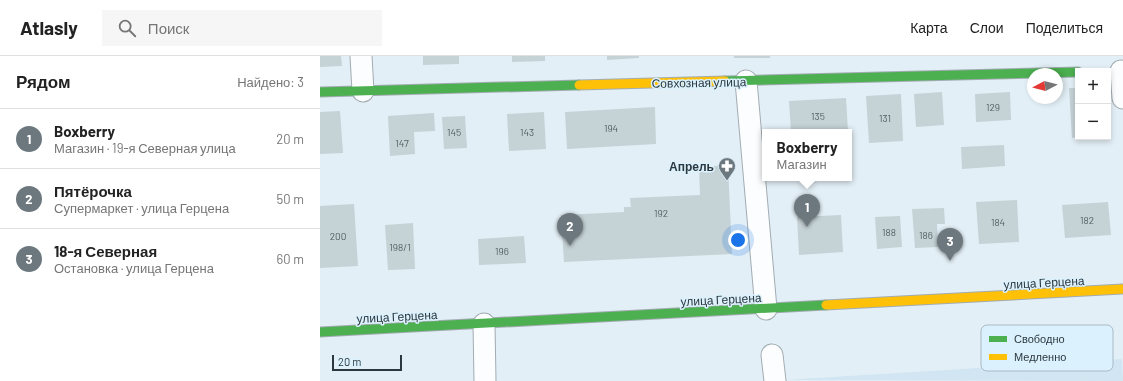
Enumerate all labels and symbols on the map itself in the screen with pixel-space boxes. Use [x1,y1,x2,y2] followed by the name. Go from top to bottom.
[1027,68,1063,104] north arrow
[651,74,747,91] street label: Совхозная улица
[986,101,1000,113] house number: 129
[811,110,825,122] house number: 135
[879,112,891,124] house number: 131
[604,122,618,134] house number: 194
[447,126,461,138] house number: 145
[520,126,534,138] house number: 143
[395,137,409,149] house number: 147
[717,156,737,181] pharmacy icon: Апрель
[669,159,714,174] place label: Апрель
[794,194,820,227] pin: 1
[654,207,668,219] house number: 192
[557,213,583,246] pin: 2
[1080,214,1094,226] house number: 182
[991,216,1005,228] house number: 184
[882,226,896,238] house number: 188
[937,228,963,261] pin: 3
[919,229,933,241] house number: 186
[330,230,346,242] house number: 200
[728,230,748,250] your location
[389,241,411,253] house number: 198/1
[495,245,509,257] house number: 196
[1003,273,1085,292] street label: улица Герцена
[680,290,762,309] street label: улица Герцена
[356,307,438,326] street label: улица Герцена
[981,325,1113,371] legend
[1014,332,1065,345] text: Свободно
[1014,350,1066,363] text: Медленно
[332,353,402,372] scale bar

